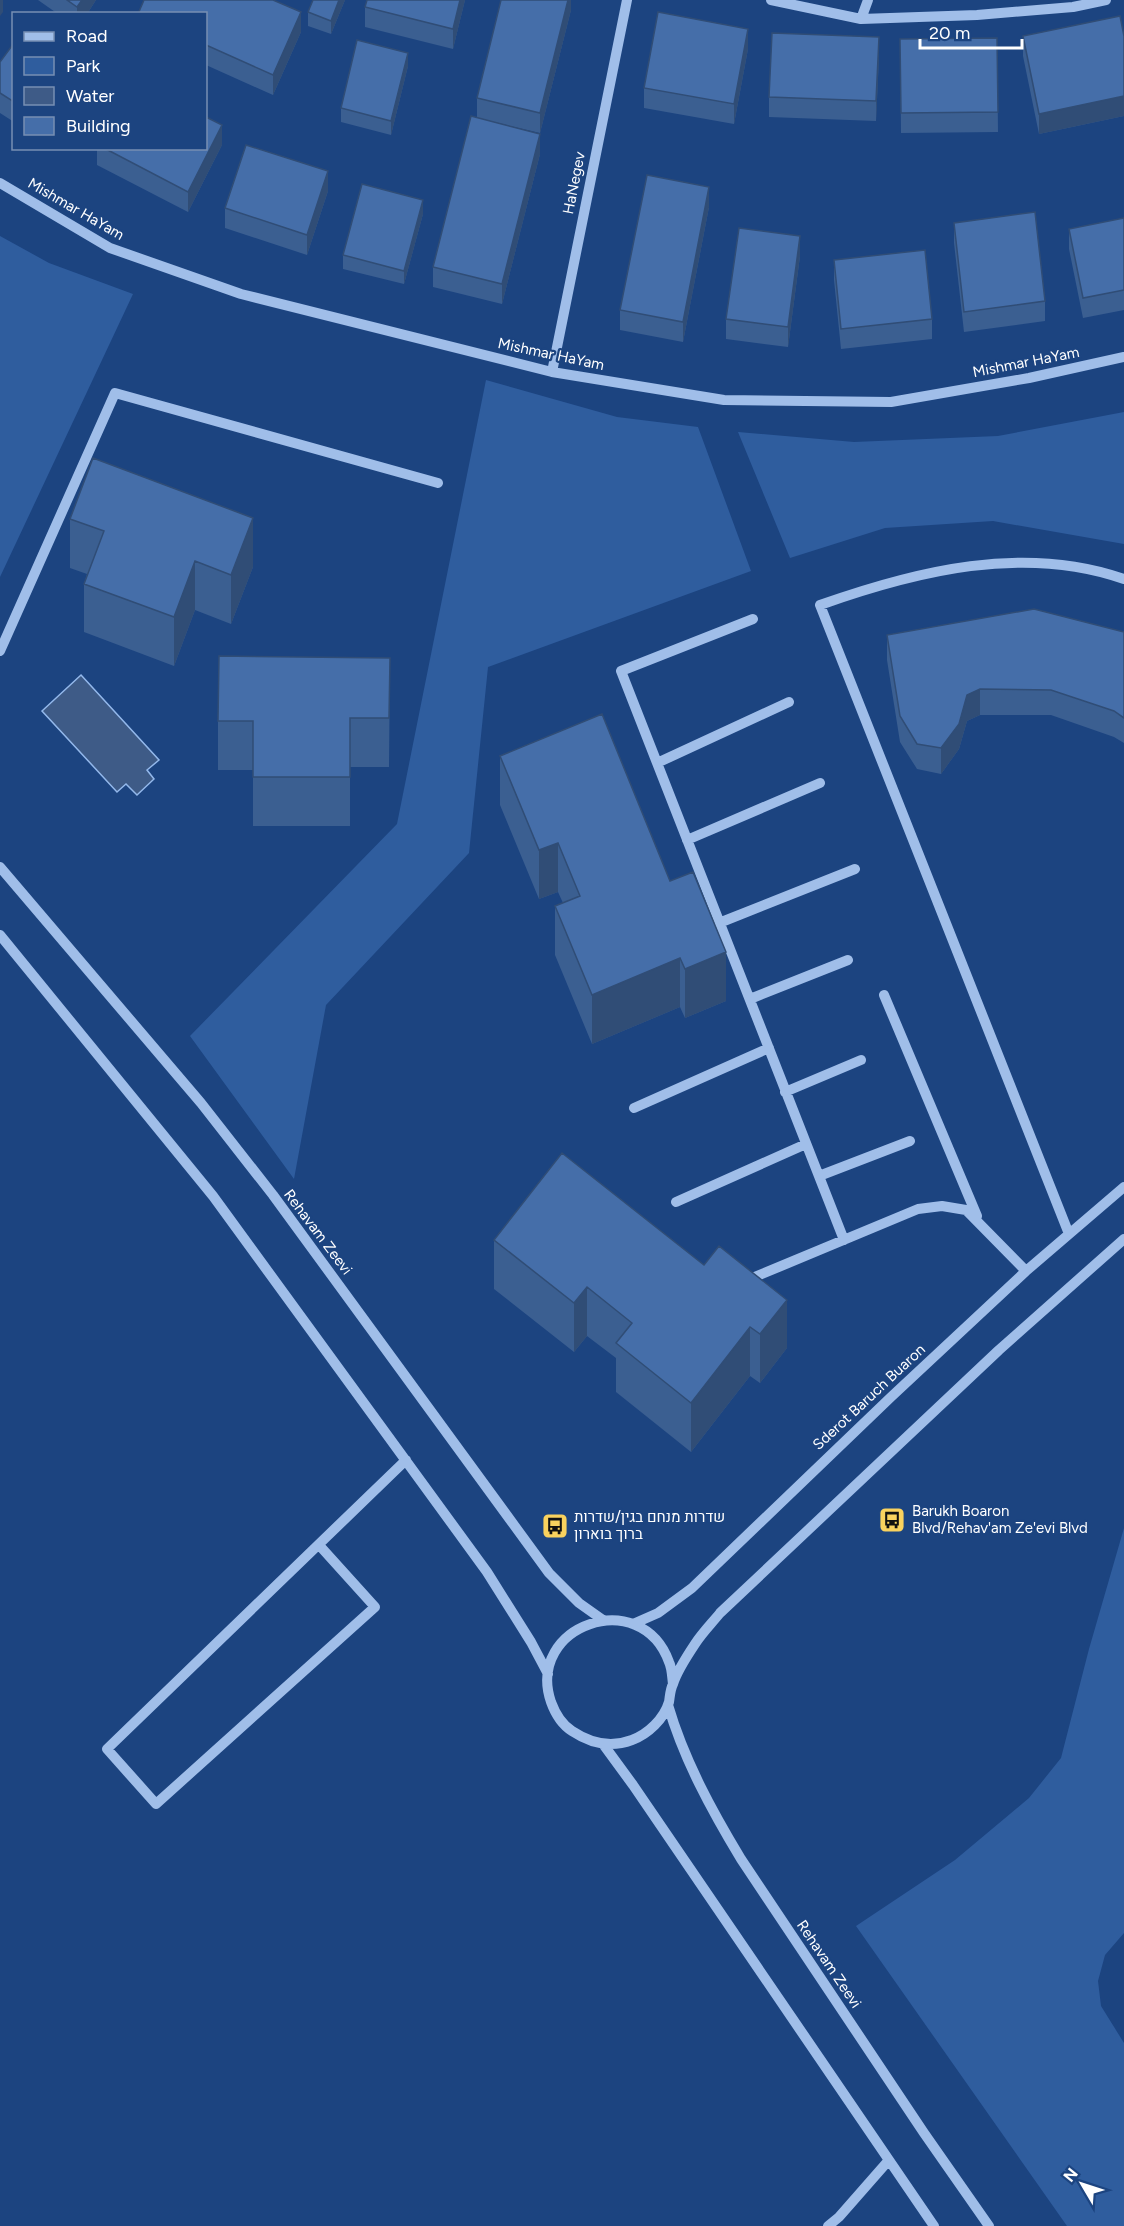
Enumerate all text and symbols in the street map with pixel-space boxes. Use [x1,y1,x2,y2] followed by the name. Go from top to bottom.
[12,12,207,150] legend
[920,12,1022,50] scale bar
[929,22,970,44] text: 20 m
[66,25,107,47] text: Road
[66,55,101,77] text: Park
[66,85,114,107] text: Water
[66,115,131,137] text: Building
[559,150,589,216] street label: HaNegev
[25,174,127,244] street label: Mishmar HaYam
[496,334,606,374] street label: Mishmar HaYam
[971,343,1081,381] street label: Mishmar HaYam
[280,1186,356,1278] street label: Rehavam Zeevi
[809,1340,929,1454] street label: Sderot Baruch Buaron
[912,1502,1088,1537] place label: Barukh Boaron Blvd/Rehav'am Ze'evi Blvd
[877,1505,907,1535] bus stop icon: Barukh Boaron Blvd/Rehav'am Ze'evi Blvd
[574,1508,725,1543] place label: שדרות מנחם בגין/שדרות ברוך בוארון
[540,1511,570,1541] bus stop icon: שדרות מנחם בגין/שדרות ברוך בוארון
[793,1917,865,2011] street label: Rehavam Zeevi
[1052,2154,1112,2214] north arrow
[1059,2164,1082,2186] text: N

